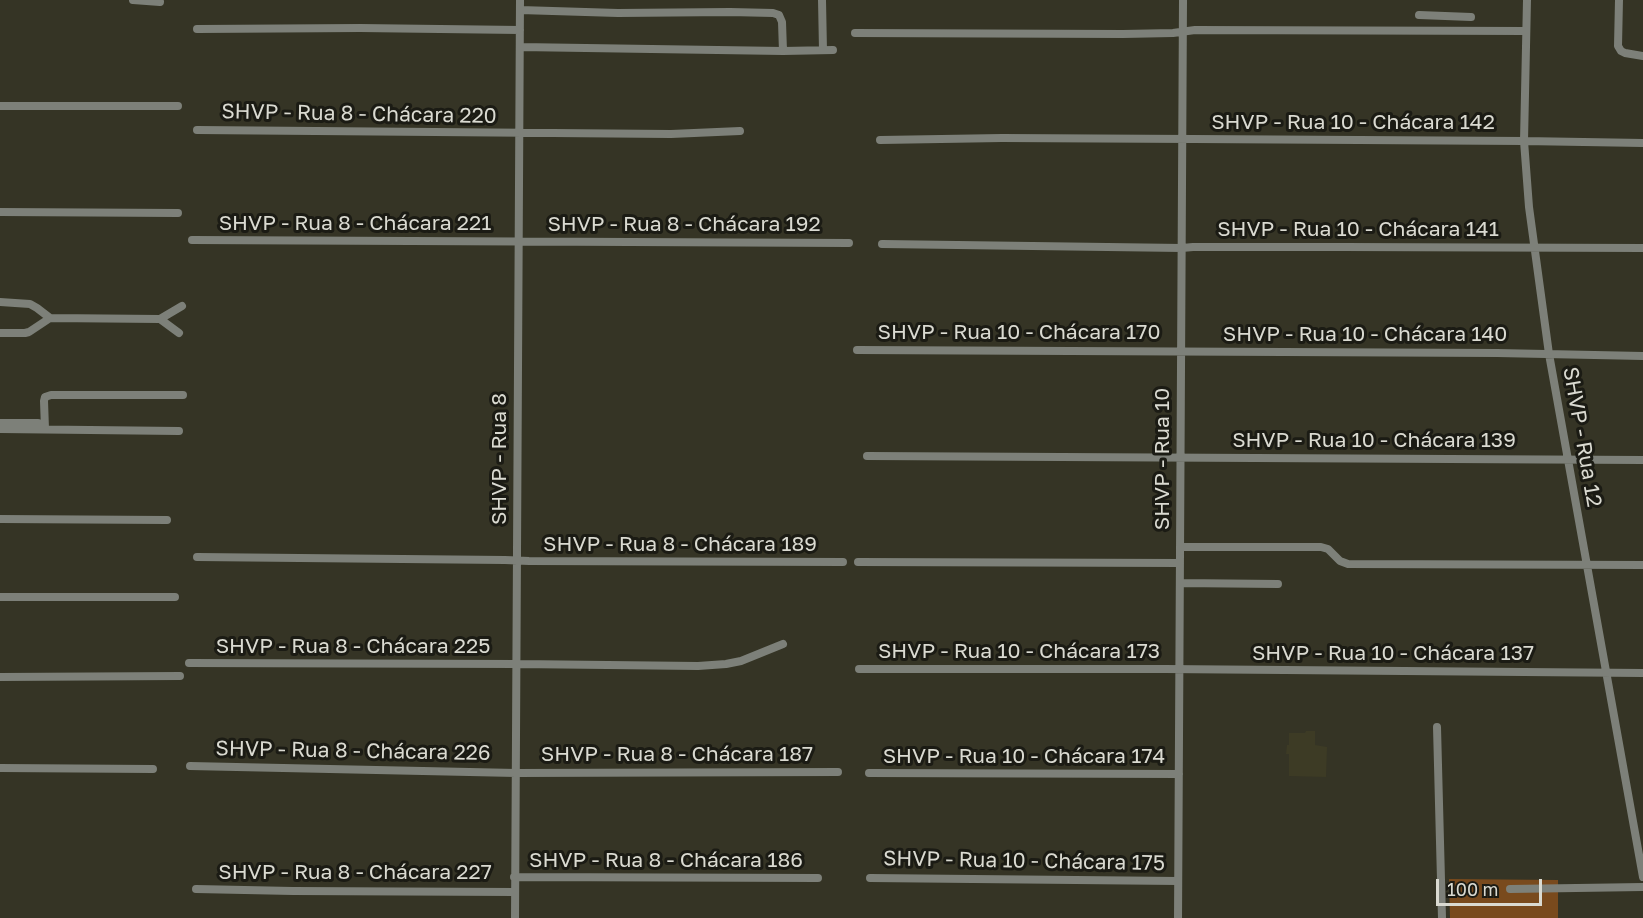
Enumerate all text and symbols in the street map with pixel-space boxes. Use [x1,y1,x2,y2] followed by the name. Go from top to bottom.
[221,99,497,129] street label: SHVP - Rua 8 - Chácara 220
[1211,109,1495,135] street label: SHVP - Rua 10 - Chácara 142
[219,210,491,236] street label: SHVP - Rua 8 - Chácara 221
[547,211,821,237] street label: SHVP - Rua 8 - Chácara 192
[1217,216,1499,242] street label: SHVP - Rua 10 - Chácara 141
[878,319,1160,345] street label: SHVP - Rua 10 - Chácara 170
[1223,321,1507,347] street label: SHVP - Rua 10 - Chácara 140
[1557,365,1607,509] street label: SHVP - Rua 12
[1149,388,1175,530] street label: SHVP - Rua 10
[486,393,512,525] street label: SHVP - Rua 8
[1232,427,1516,453] street label: SHVP - Rua 10 - Chácara 139
[543,531,817,557] street label: SHVP - Rua 8 - Chácara 189
[216,633,490,659] street label: SHVP - Rua 8 - Chácara 225
[878,638,1160,664] street label: SHVP - Rua 10 - Chácara 173
[1252,640,1534,666] street label: SHVP - Rua 10 - Chácara 137
[215,736,491,766] street label: SHVP - Rua 8 - Chácara 226
[541,741,813,767] street label: SHVP - Rua 8 - Chácara 187
[883,743,1165,769] street label: SHVP - Rua 10 - Chácara 174
[883,846,1165,876] street label: SHVP - Rua 10 - Chácara 175
[529,847,803,873] street label: SHVP - Rua 8 - Chácara 186
[218,859,492,885] street label: SHVP - Rua 8 - Chácara 227
[1439,867,1546,905] scale bar
[1447,878,1498,900] text: 100 m

